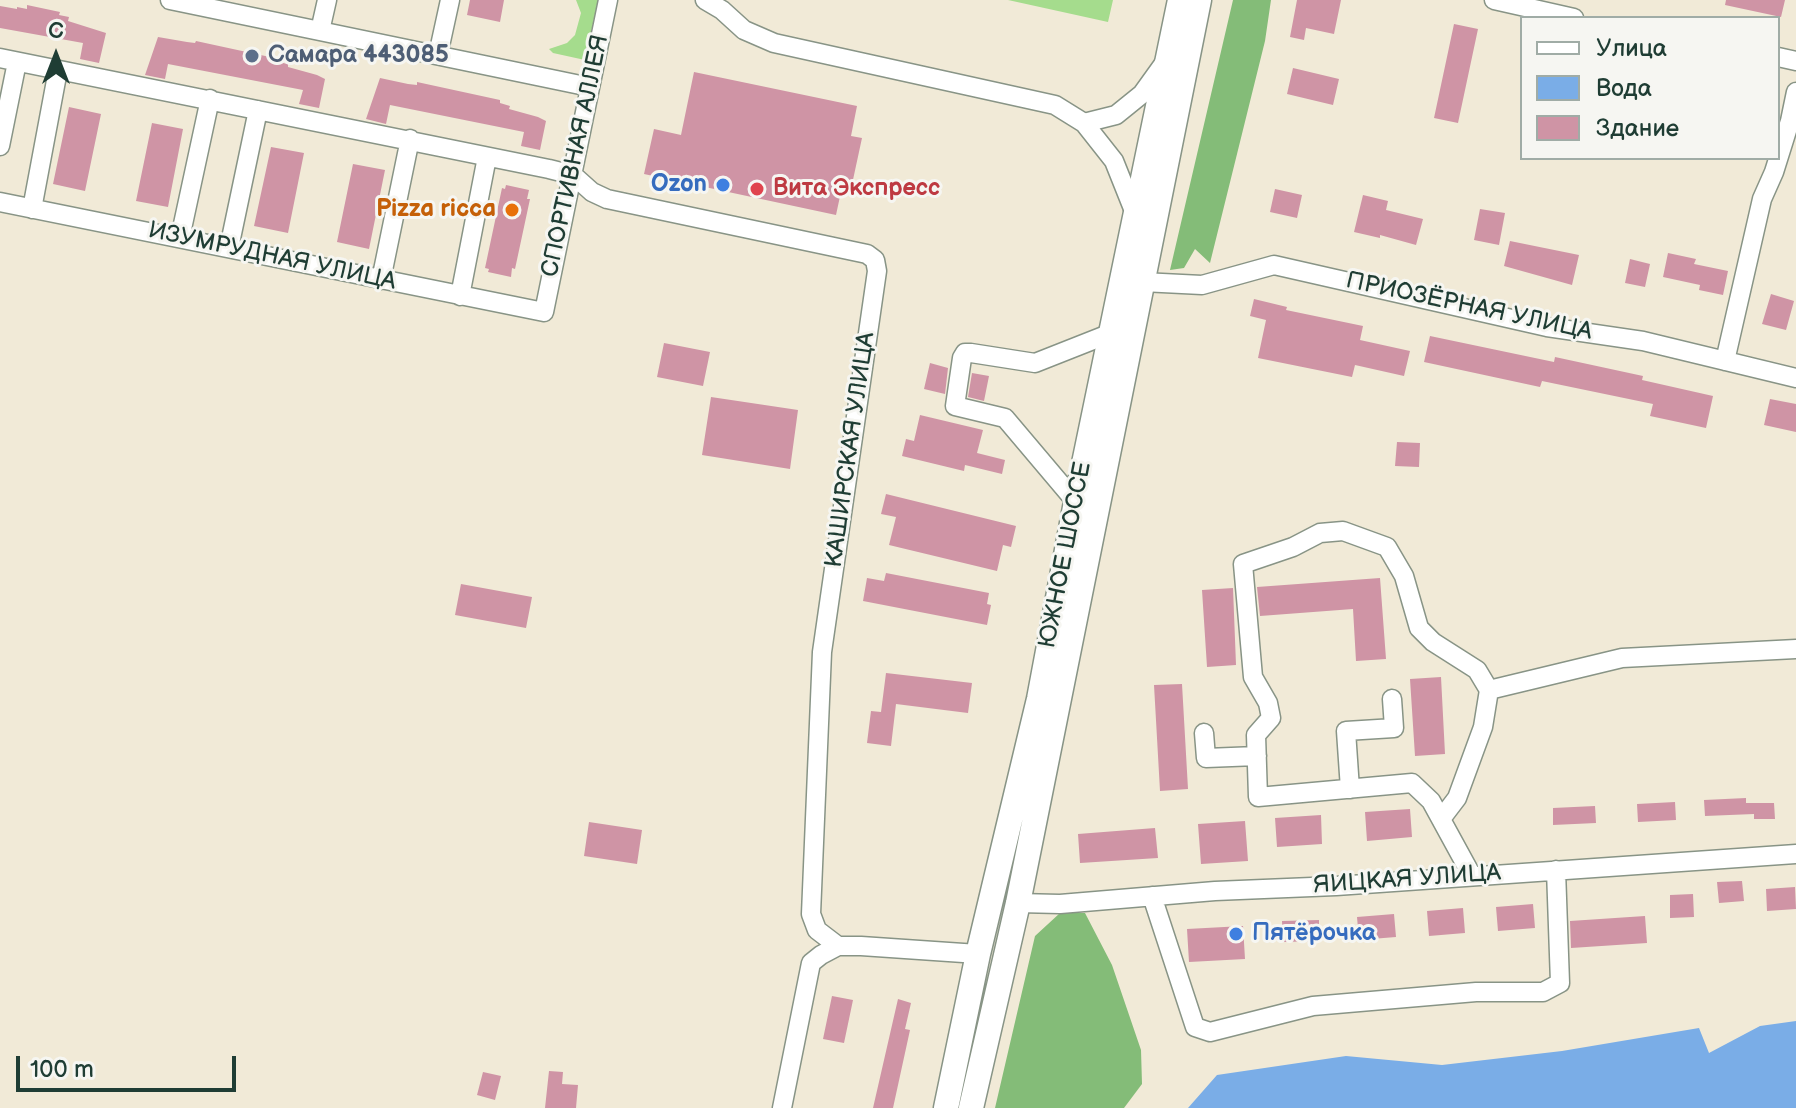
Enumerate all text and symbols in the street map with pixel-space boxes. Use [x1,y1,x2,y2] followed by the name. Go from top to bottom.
[16,16,96,96] north arrow
[1520,16,1780,160] legend
[48,18,64,45] text: С
[536,32,616,280] street label: СПОРТИВНАЯ АЛЛЕЯ
[1596,34,1667,63] text: Улица
[268,42,449,70] place label: Самара 443085
[243,47,261,65] marker: Самара 443085
[1596,74,1652,103] text: Вода
[1596,114,1679,143] text: Здание
[651,171,707,199] place label: Ozon
[773,175,940,203] place label: Вита Экспресс
[714,176,732,194] marker: Ozon
[748,180,766,198] marker: Вита Экспресс
[376,196,496,224] place label: Pizza ricca
[503,201,521,219] marker: Pizza ricca
[145,217,399,297] street label: ИЗУМРУДНАЯ УЛИЦА
[1343,267,1595,347] street label: ПРИОЗЁРНАЯ УЛИЦА
[820,330,882,570] street label: КАШИРСКАЯ УЛИЦА
[1034,459,1098,651] street label: ЮЖНОЕ ШОССЕ
[1312,859,1502,901] street label: ЯИЦКАЯ УЛИЦА
[1252,920,1376,948] place label: Пятёрочка
[1227,925,1245,943] marker: Пятёрочка
[20,1040,240,1090] scale bar
[30,1055,94,1084] text: 100 m

